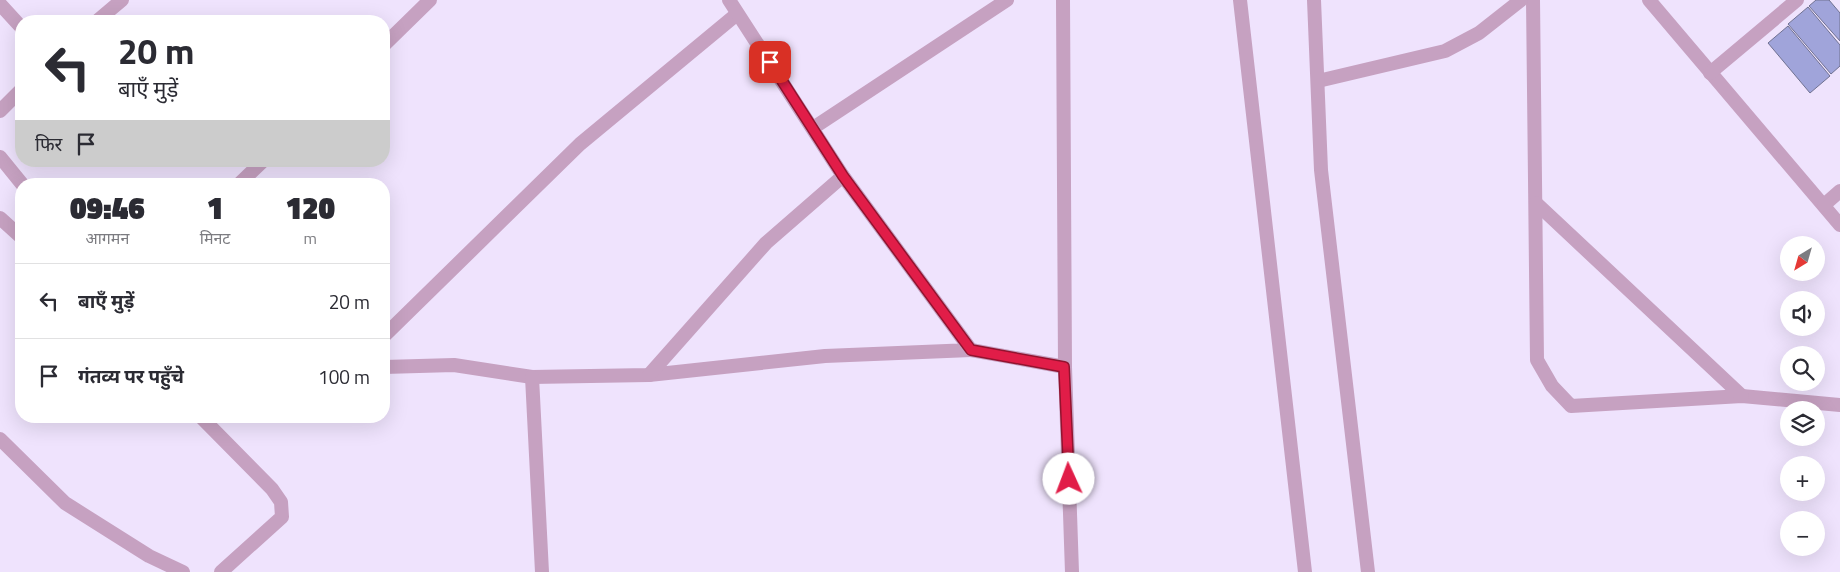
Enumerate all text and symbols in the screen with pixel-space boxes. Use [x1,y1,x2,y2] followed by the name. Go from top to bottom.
[118,24,194,78] text: 20 m
[35,35,100,100] icon: left
[749,41,791,83] pin
[756,48,784,76] icon: arrive
[118,72,178,106] text: बाएँ मुड़ें
[35,129,62,158] text: फिर
[72,130,100,158] icon: arrive
[70,185,145,231] text: 09:46
[207,185,223,231] text: 1
[285,185,335,231] text: 120
[85,226,129,250] text: आगमन
[200,226,230,250] text: मिनट
[303,226,317,250] text: m
[1780,236,1825,281] north arrow
[1780,236,1825,556] map controls
[78,286,134,315] text: बाएँ मुड़ें
[35,287,63,315] icon: left
[329,287,370,316] text: 20 m
[1780,291,1825,336] button: sound
[1780,346,1825,391] button: search
[78,361,184,390] text: गंतव्य पर पहुँचे
[35,362,63,390] icon: arrive
[318,362,370,391] text: 100 m
[1780,401,1825,446] button: layers
[1042,452,1094,504] position arrow
[1780,456,1825,501] button: +
[1780,511,1825,556] button: −

